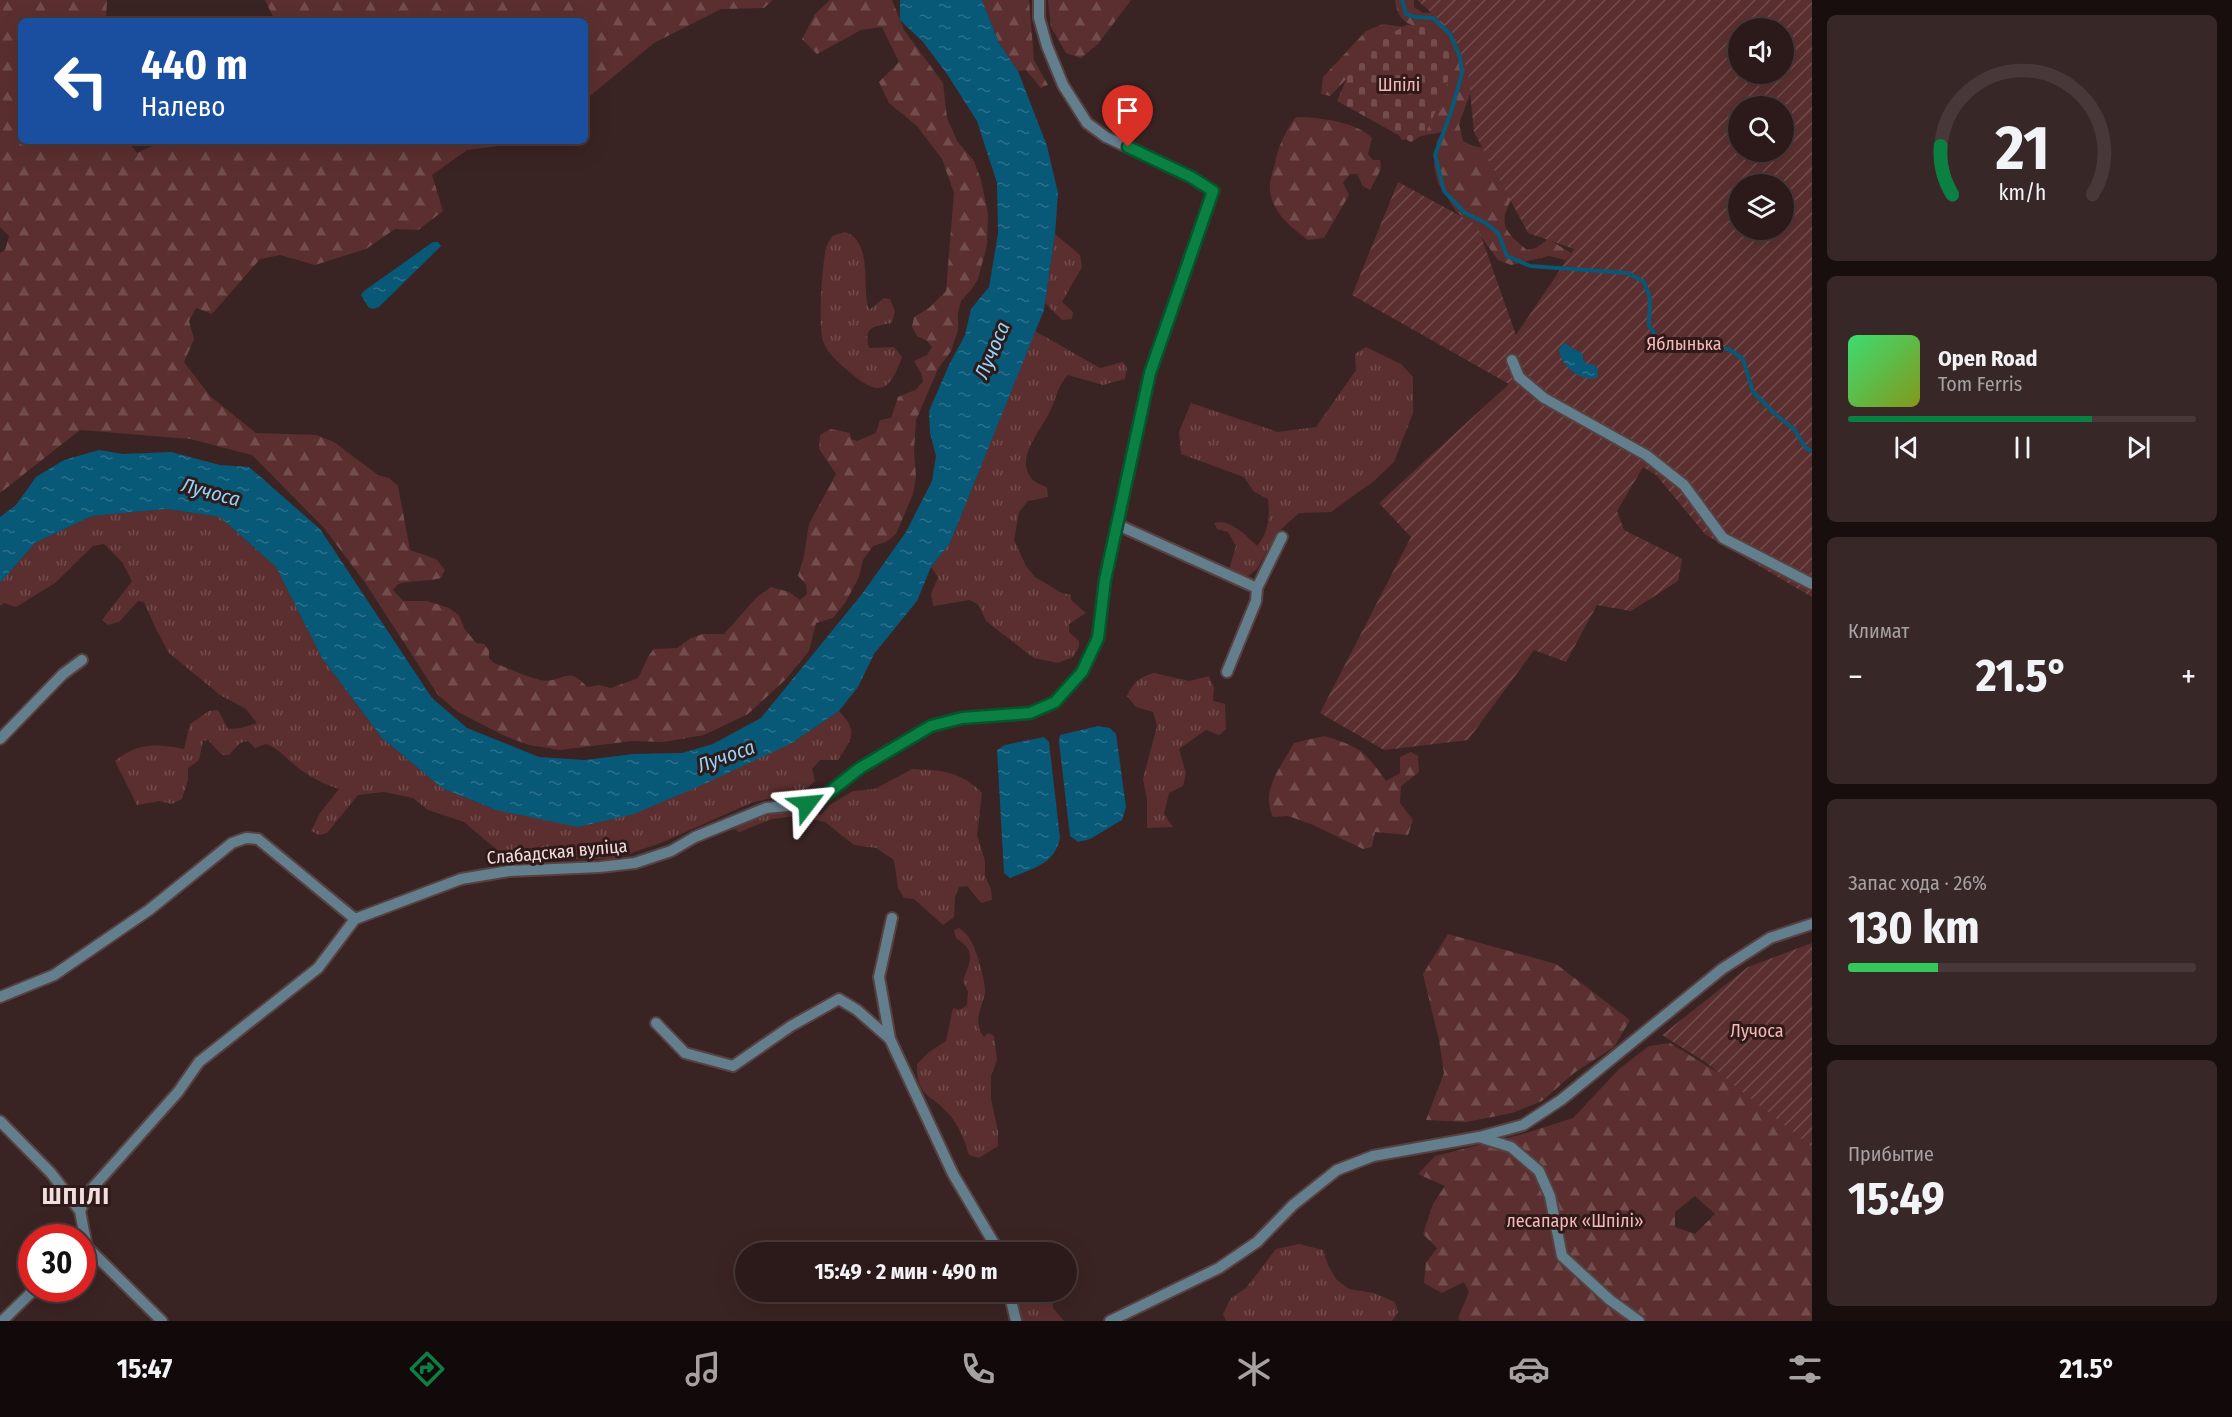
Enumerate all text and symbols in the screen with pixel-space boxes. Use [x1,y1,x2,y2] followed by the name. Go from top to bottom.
[1728,18,1794,240] map controls
[1728,18,1794,84] button: sound
[141,40,248,90] text: 440 m
[42,42,120,120] icon: left
[1378,74,1420,96] park label: Шпілі
[1102,85,1153,147] pin
[141,91,225,123] text: Налево
[1111,94,1144,127] icon: arrive
[1728,96,1794,162] button: search
[1994,111,2049,186] text: 21
[1728,174,1794,240] button: layers
[1998,180,2046,206] text: km/h
[969,318,1015,383] water label: Лучоса
[1646,333,1722,355] park label: Яблынька
[1938,345,2038,372] text: Open Road
[1938,372,2022,396] text: Tom Ferris
[1890,431,1923,464] icon: previous
[2006,431,2039,464] icon: pause
[2122,431,2155,464] icon: next
[178,472,243,511] water label: Лучоса
[1848,619,1909,643] text: Климат
[1976,649,2068,703] text: 21.5°
[1848,657,1863,697] text: −
[2181,657,2196,697] text: +
[693,735,758,778] water label: Лучоса
[775,772,839,836] position arrow
[486,835,628,869] street label: Слабадская вуліца
[1848,871,1987,895] text: Запас хода · 26%
[1848,901,1980,955] text: 130 km
[1730,1020,1784,1042] park label: Лучоса
[1848,1142,1934,1166] text: Прибытие
[1848,1172,1945,1226] text: 15:49
[42,1182,110,1210] district label: ШПІЛІ
[1506,1210,1644,1232] park label: лесапарк «Шпілі»
[18,1224,96,1302] speed limit sign: 30
[814,1258,998,1285] text: 15:49 · 2 мин · 490 m
[406,1348,448,1390] icon: directions
[682,1348,724,1390] icon: music
[957,1348,999,1390] icon: phone
[1233,1348,1275,1390] icon: climate
[1508,1348,1550,1390] icon: car
[1784,1348,1826,1390] icon: filters
[117,1353,172,1385] text: 15:47
[2060,1353,2115,1385] text: 21.5°

